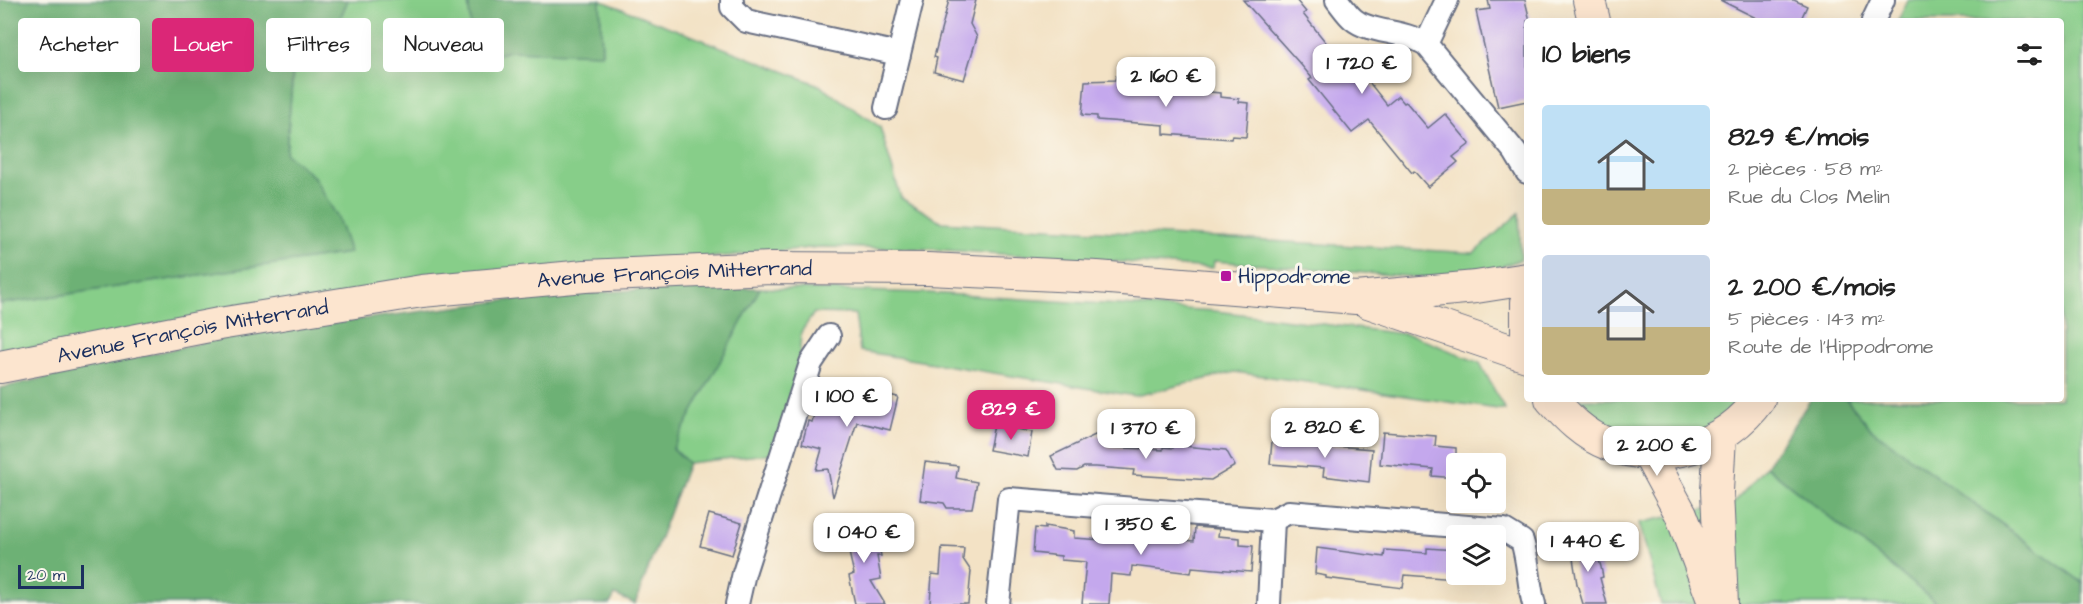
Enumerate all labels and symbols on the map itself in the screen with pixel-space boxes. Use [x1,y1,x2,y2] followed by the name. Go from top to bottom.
[1307,44,1417,95] pin: 1 720 €
[1111,57,1221,108] pin: 2 160 €
[536,253,812,295] street label: Avenue François Mitterrand
[1238,262,1351,292] place label: Hippodrome
[1219,269,1233,283] marker: Hippodrome
[54,292,331,370] street label: Avenue François Mitterrand
[792,377,902,428] pin: 1 100 €
[969,390,1053,441] pin: 829 €
[1270,408,1380,459] pin: 2 820 €
[1091,409,1201,460] pin: 1 370 €
[1602,426,1712,477] pin: 2 200 €
[1086,505,1196,556] pin: 1 350 €
[809,513,919,564] pin: 1 040 €
[1533,522,1643,573] pin: 1 440 €
[18,562,84,590] scale bar

